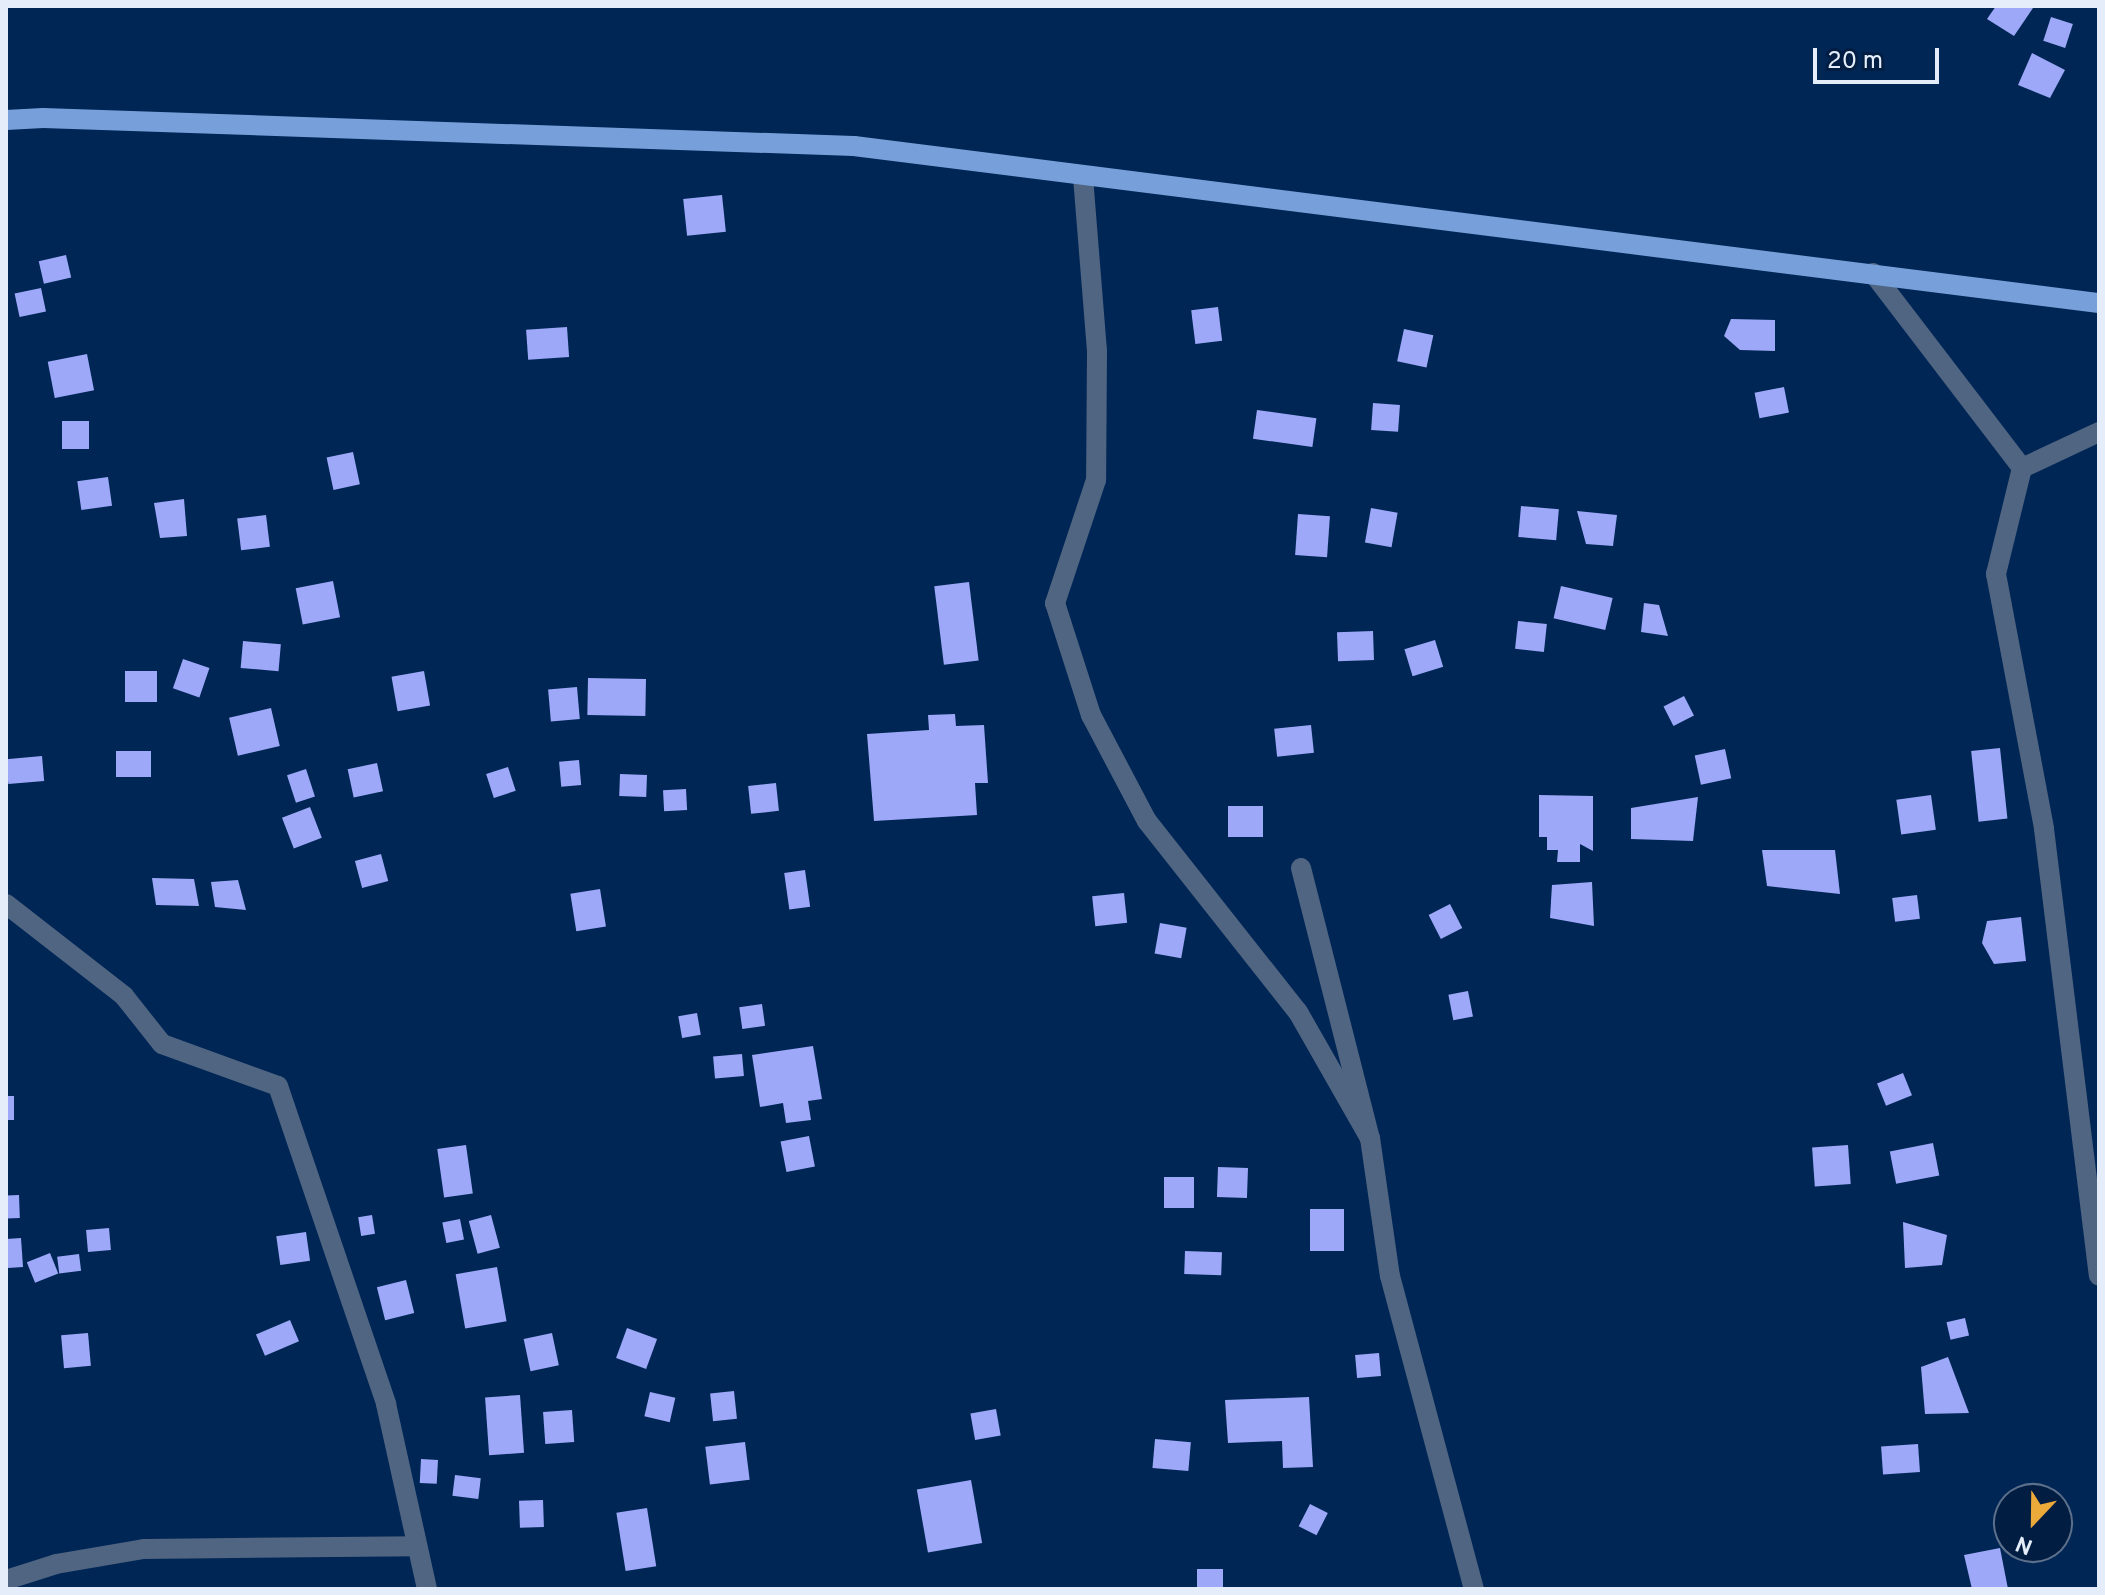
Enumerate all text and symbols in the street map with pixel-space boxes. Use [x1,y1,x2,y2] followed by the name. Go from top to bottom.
[1817,32,1943,82] scale bar
[1827,47,1883,77] text: 20 m
[1993,1483,2073,1563] north arrow
[2012,1528,2037,1559] text: N

